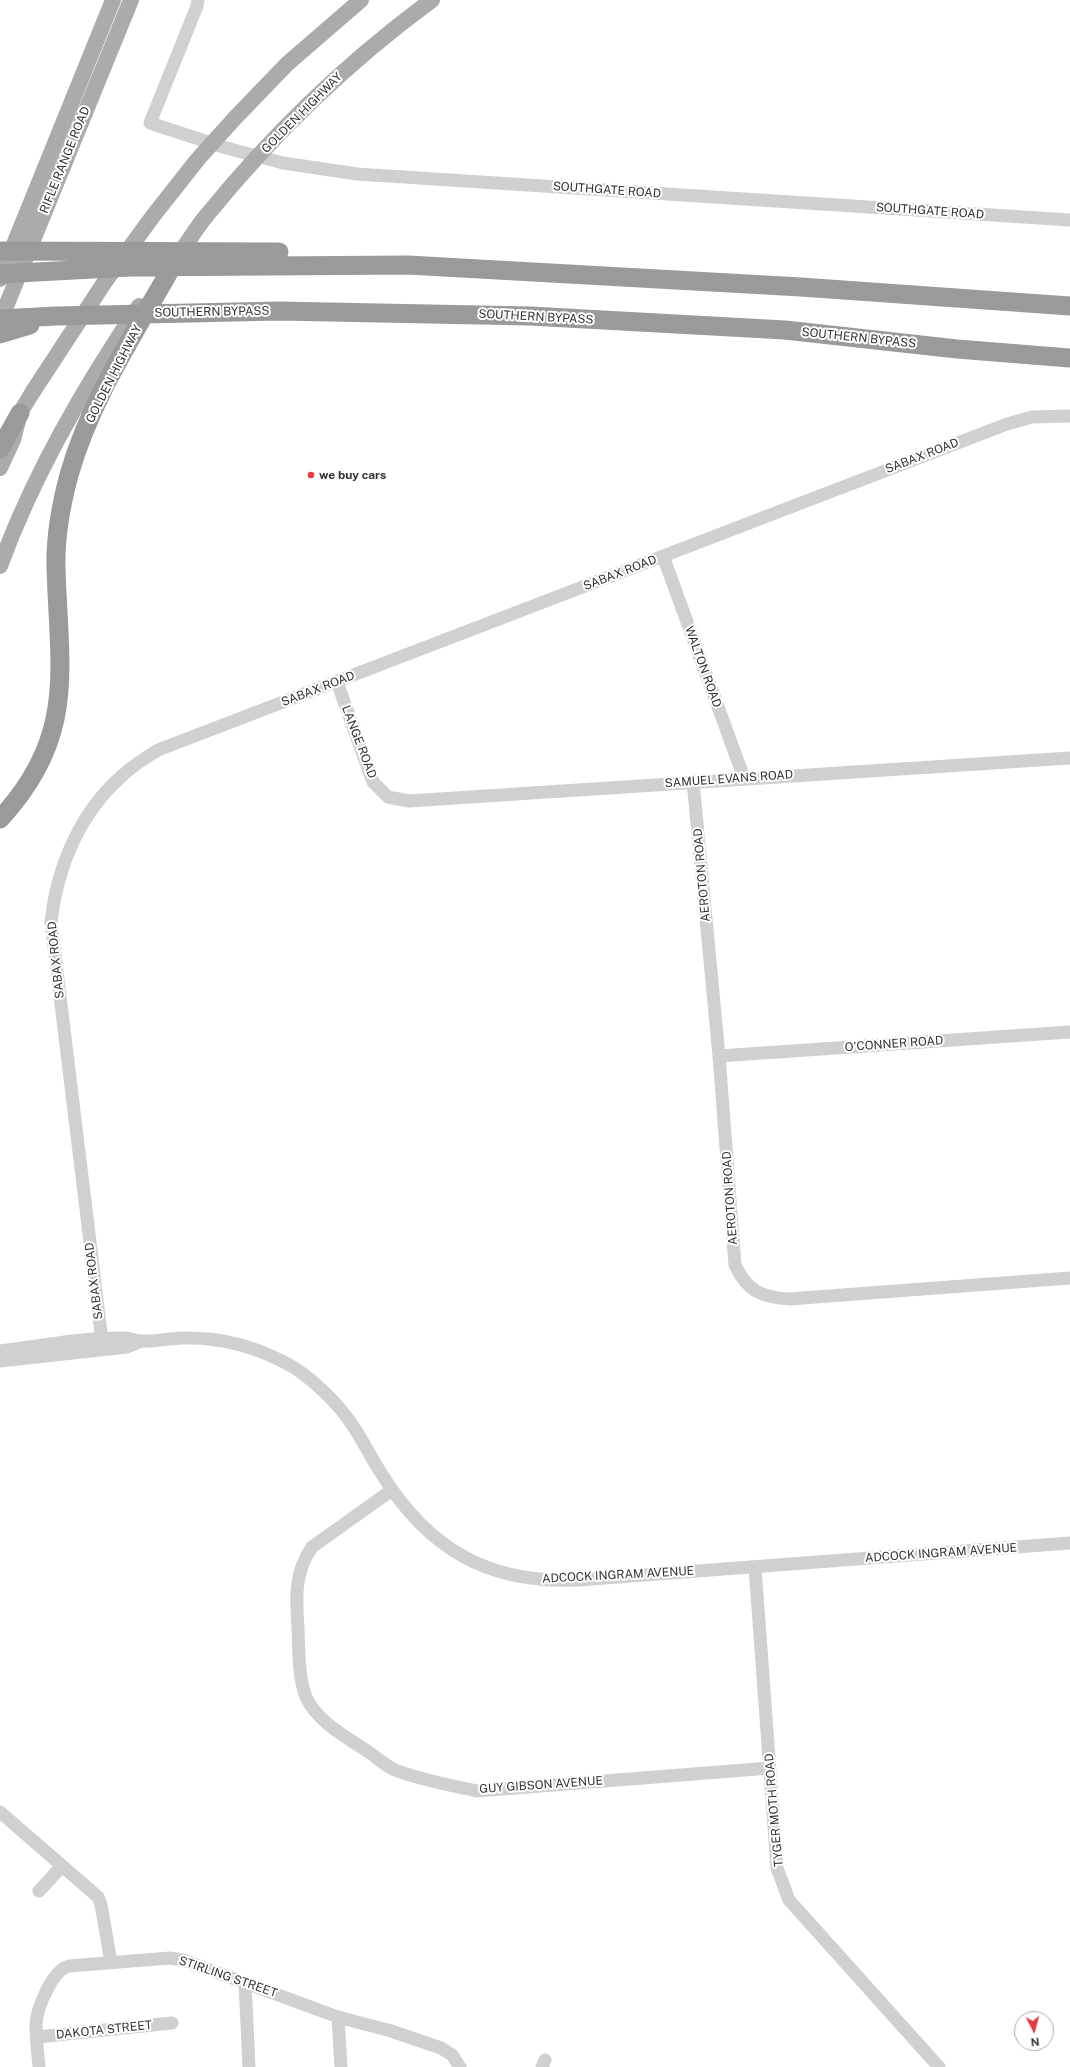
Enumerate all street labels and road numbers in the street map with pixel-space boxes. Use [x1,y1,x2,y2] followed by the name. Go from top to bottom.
[259,70,345,156] street label: GOLDEN HIGHWAY
[37,104,93,216] street label: RIFLE RANGE ROAD
[553,179,661,201] street label: SOUTHGATE ROAD
[876,200,984,222] street label: SOUTHGATE ROAD
[154,304,270,320] street label: SOUTHERN BYPASS
[478,307,594,327] street label: SOUTHERN BYPASS
[83,323,145,425] street label: GOLDEN HIGHWAY
[801,325,917,351] street label: SOUTHERN BYPASS
[883,435,961,477] street label: SABAX ROAD
[581,552,659,594] street label: SABAX ROAD
[682,624,724,710] street label: WALTON ROAD
[279,668,357,710] street label: SABAX ROAD
[338,703,380,781] street label: LANGE ROAD
[664,767,794,791] street label: SAMUEL EVANS ROAD
[691,828,713,922] street label: AEROTON ROAD
[45,921,67,999] street label: SABAX ROAD
[844,1033,944,1055] street label: O'CONNER ROAD
[720,1151,740,1245] street label: AEROTON ROAD
[82,1242,106,1320] street label: SABAX ROAD
[865,1541,1017,1565] street label: ADCOCK INGRAM AVENUE
[542,1564,694,1586] street label: ADCOCK INGRAM AVENUE
[762,1753,786,1867] street label: TYGER MOTH ROAD
[479,1773,603,1797] street label: GUY GIBSON AVENUE
[177,1953,279,2001] street label: STIRLING STREET
[55,2018,153,2042] street label: DAKOTA STREET

